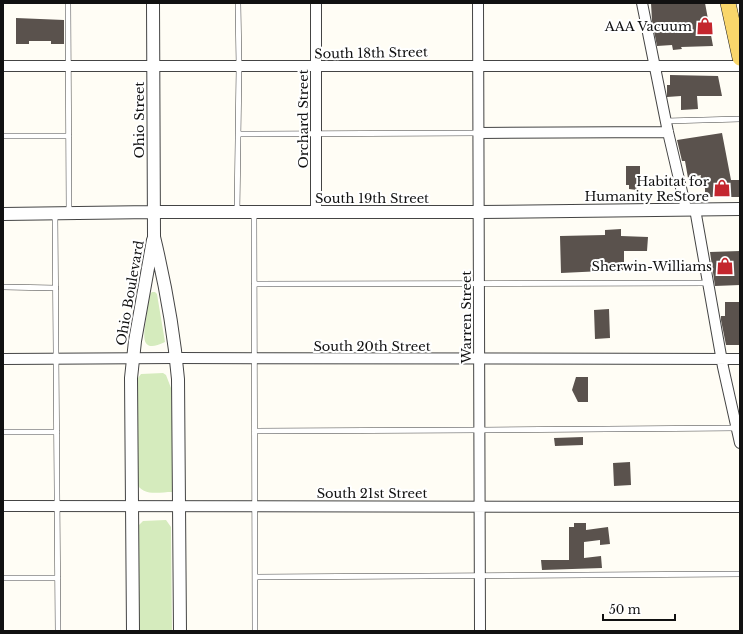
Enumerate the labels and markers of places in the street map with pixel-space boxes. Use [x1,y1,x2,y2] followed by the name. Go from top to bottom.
[695,16,715,36] shop icon: AAA Vacuum
[604,18,692,35] place label: AAA Vacuum
[585,173,710,205] place label: Habitat for Humanity ReStore
[712,178,732,198] shop icon: Habitat for Humanity ReStore
[715,256,735,276] shop icon: Sherwin-Williams
[592,258,712,275] place label: Sherwin-Williams

